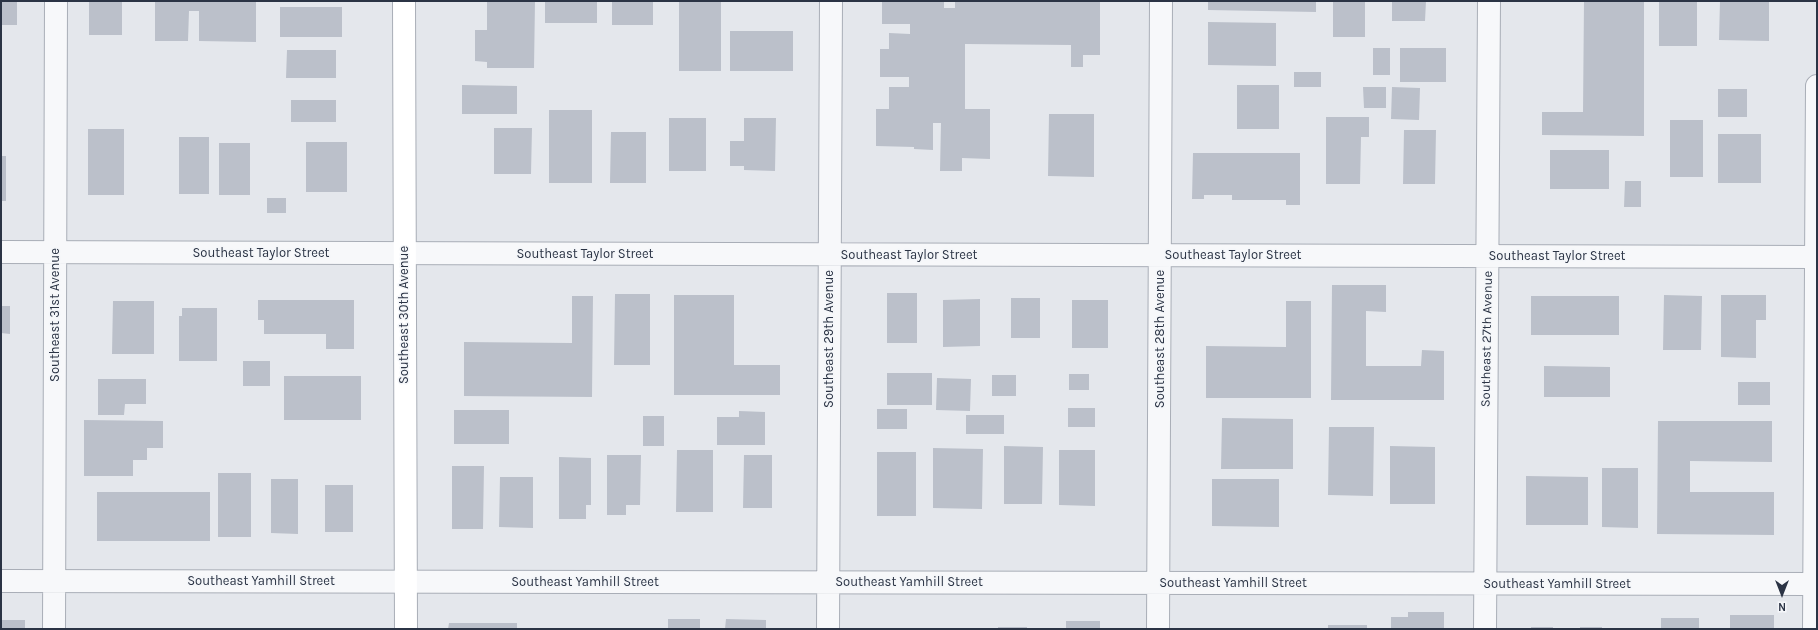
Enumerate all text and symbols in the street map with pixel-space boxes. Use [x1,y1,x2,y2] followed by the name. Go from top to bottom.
[192,245,330,261] street label: Southeast Taylor Street
[396,246,412,384] street label: Southeast 30th Avenue
[516,246,654,262] street label: Southeast Taylor Street
[840,247,978,263] street label: Southeast Taylor Street
[1164,247,1302,263] street label: Southeast Taylor Street
[47,248,63,382] street label: Southeast 31st Avenue
[1488,248,1626,264] street label: Southeast Taylor Street
[821,270,837,408] street label: Southeast 29th Avenue
[1152,270,1168,408] street label: Southeast 28th Avenue
[1478,271,1496,407] street label: Southeast 27th Avenue
[187,573,335,589] street label: Southeast Yamhill Street
[511,574,659,590] street label: Southeast Yamhill Street
[835,574,983,590] street label: Southeast Yamhill Street
[1762,574,1802,614] north arrow
[1159,575,1307,591] street label: Southeast Yamhill Street
[1483,576,1631,592] street label: Southeast Yamhill Street
[1778,600,1786,613] text: N

